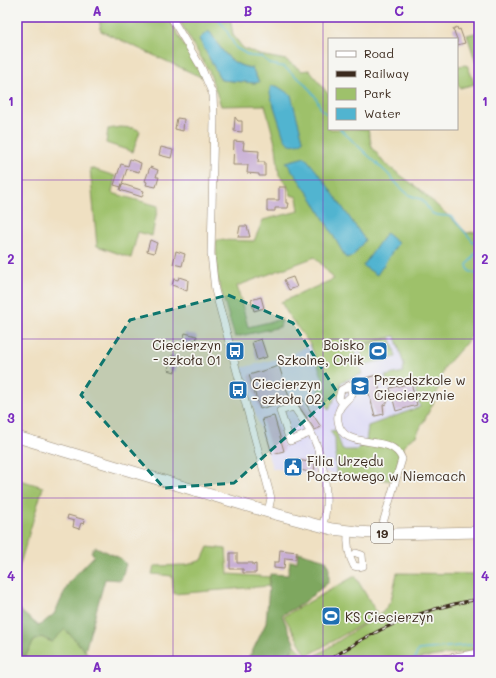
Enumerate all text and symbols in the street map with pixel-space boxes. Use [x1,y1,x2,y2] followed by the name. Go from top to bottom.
[92,2,102,19] text: A
[244,2,253,19] text: B
[394,2,404,19] text: C
[328,38,458,130] legend
[364,45,394,61] text: Road
[364,65,409,81] text: Railway
[364,85,391,101] text: Park
[8,92,14,109] text: 1
[482,92,488,109] text: 1
[364,105,401,121] text: Water
[7,250,15,267] text: 2
[481,250,489,267] text: 2
[152,336,221,368] place label: Ciecierzyn - szkoła 01
[277,336,364,368] place label: Boisko Szkolne, Orlik
[224,340,246,362] bus stop icon: Ciecierzyn - szkoła 01
[367,340,389,362] sports icon: Boisko Szkolne, Orlik
[374,371,466,403] place label: Przedszkole w Ciecierzynie
[252,375,321,407] place label: Ciecierzyn - szkoła 02
[349,375,371,397] school or university icon: Przedszkole w Ciecierzynie
[227,379,249,401] bus stop icon: Ciecierzyn - szkoła 02
[7,409,15,426] text: 3
[481,409,489,426] text: 3
[307,452,465,484] place label: Filia Urzędu Pocztowego w Niemcach
[282,456,304,478] public building icon: Filia Urzędu Pocztowego w Niemcach
[371,523,393,543] road number: 19
[7,567,15,584] text: 4
[481,567,489,584] text: 4
[320,605,342,627] sports icon: KS Ciecierzyn
[345,608,433,625] place label: KS Ciecierzyn
[92,658,102,675] text: A
[244,658,253,675] text: B
[394,658,404,675] text: C

